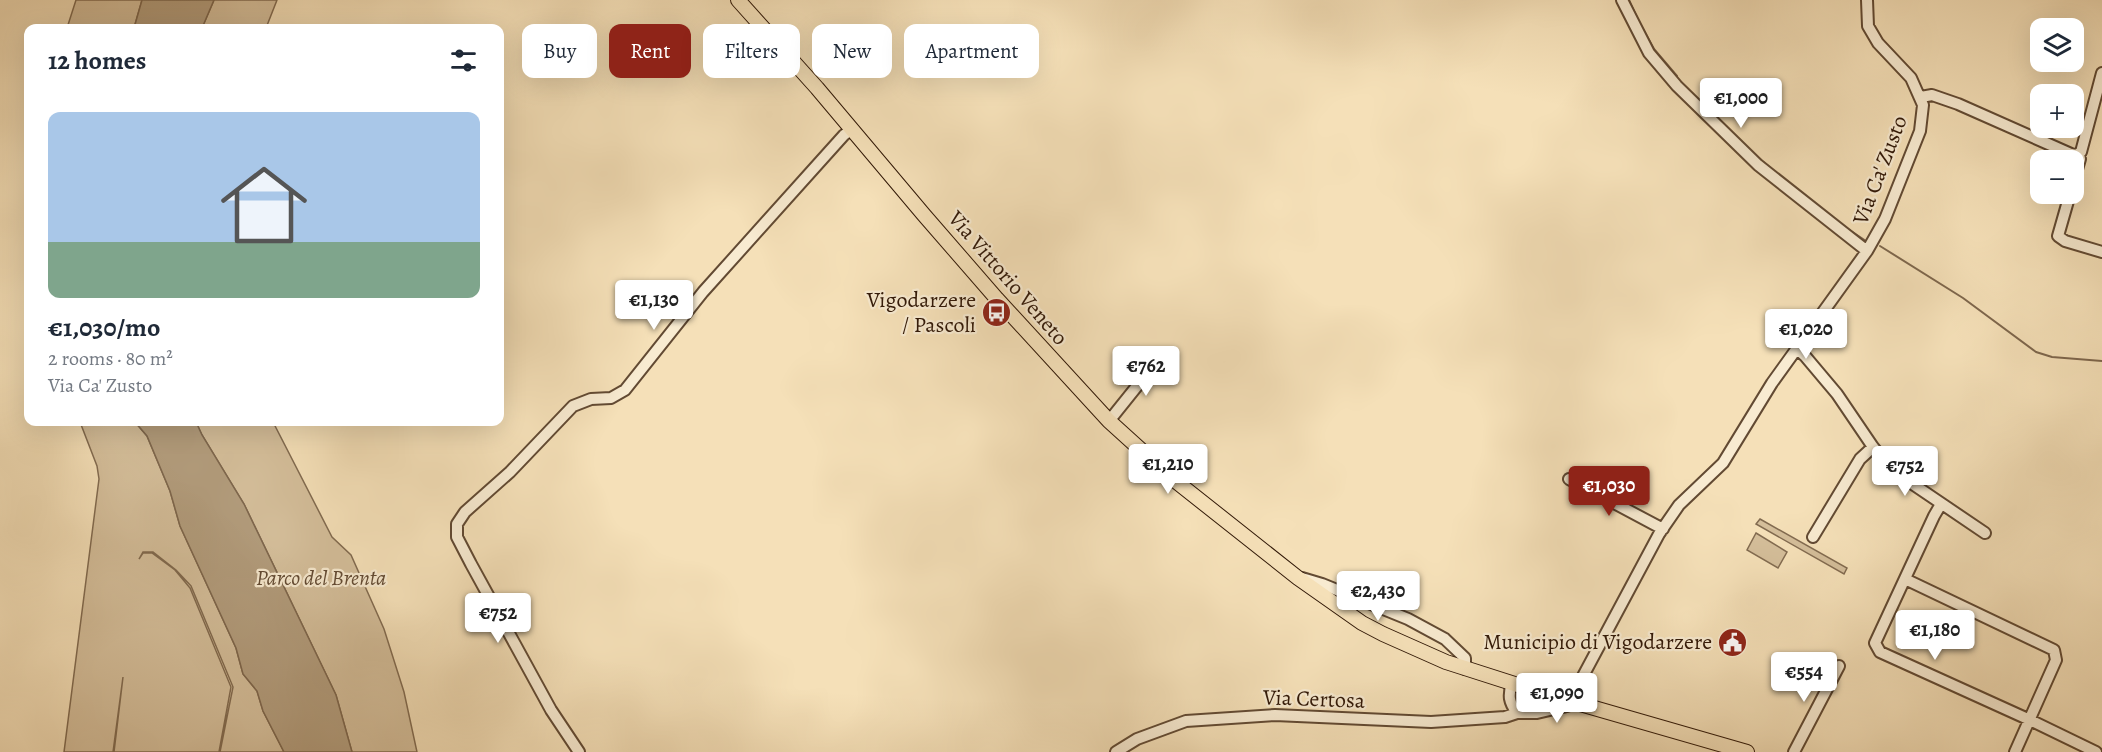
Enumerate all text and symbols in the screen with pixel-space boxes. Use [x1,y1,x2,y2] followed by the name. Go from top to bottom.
[2030,18,2084,204] map controls
[2030,18,2084,72] button: layers
[522,24,597,78] chip: Buy
[609,24,691,78] chip: Rent
[703,24,800,78] chip: Filters
[812,24,892,78] chip: New
[904,24,1039,78] chip: Apartment
[48,43,146,78] text: 12 homes
[447,44,480,77] icon: filters
[1692,78,1790,129] pin: €1,000
[1714,84,1768,111] text: €1,000
[2030,84,2084,138] button: +
[1845,111,1915,230] street label: Via Ca' Zusto
[2030,150,2084,204] button: −
[210,151,318,259] icon: home
[940,204,1075,352] street label: Via Vittorio Veneto
[605,280,703,331] pin: €1,130
[866,285,976,340] place label: Vigodarzere / Pascoli
[629,286,679,313] text: €1,130
[981,297,1013,329] bus stop icon: Vigodarzere / Pascoli
[1757,309,1855,360] pin: €1,020
[48,310,160,345] text: €1,030/mo
[1779,315,1833,342] text: €1,020
[48,345,173,372] text: 2 rooms · 80 m²
[1110,346,1182,397] pin: €762
[1126,352,1166,379] text: €762
[48,372,152,399] text: Via Ca' Zusto
[1119,444,1217,495] pin: €1,210
[1869,446,1941,497] pin: €752
[1143,450,1193,477] text: €1,210
[1886,452,1924,479] text: €752
[1560,466,1658,517] pin: €1,030
[1583,472,1635,499] text: €1,030
[256,563,386,593] park label: Parco del Brenta
[1329,571,1427,622] pin: €2,430
[1351,577,1405,604] text: €2,430
[462,593,534,644] pin: €752
[479,599,517,626] text: €752
[1886,610,1984,661] pin: €1,180
[1910,616,1960,643] text: €1,180
[1717,626,1749,658] public building icon: Municipio di Vigodarzere
[1483,627,1712,657] place label: Municipio di Vigodarzere
[1768,652,1840,703] pin: €554
[1785,658,1823,685] text: €554
[1508,673,1606,724] pin: €1,090
[1530,679,1584,706] text: €1,090
[1261,682,1366,716] street label: Via Certosa

